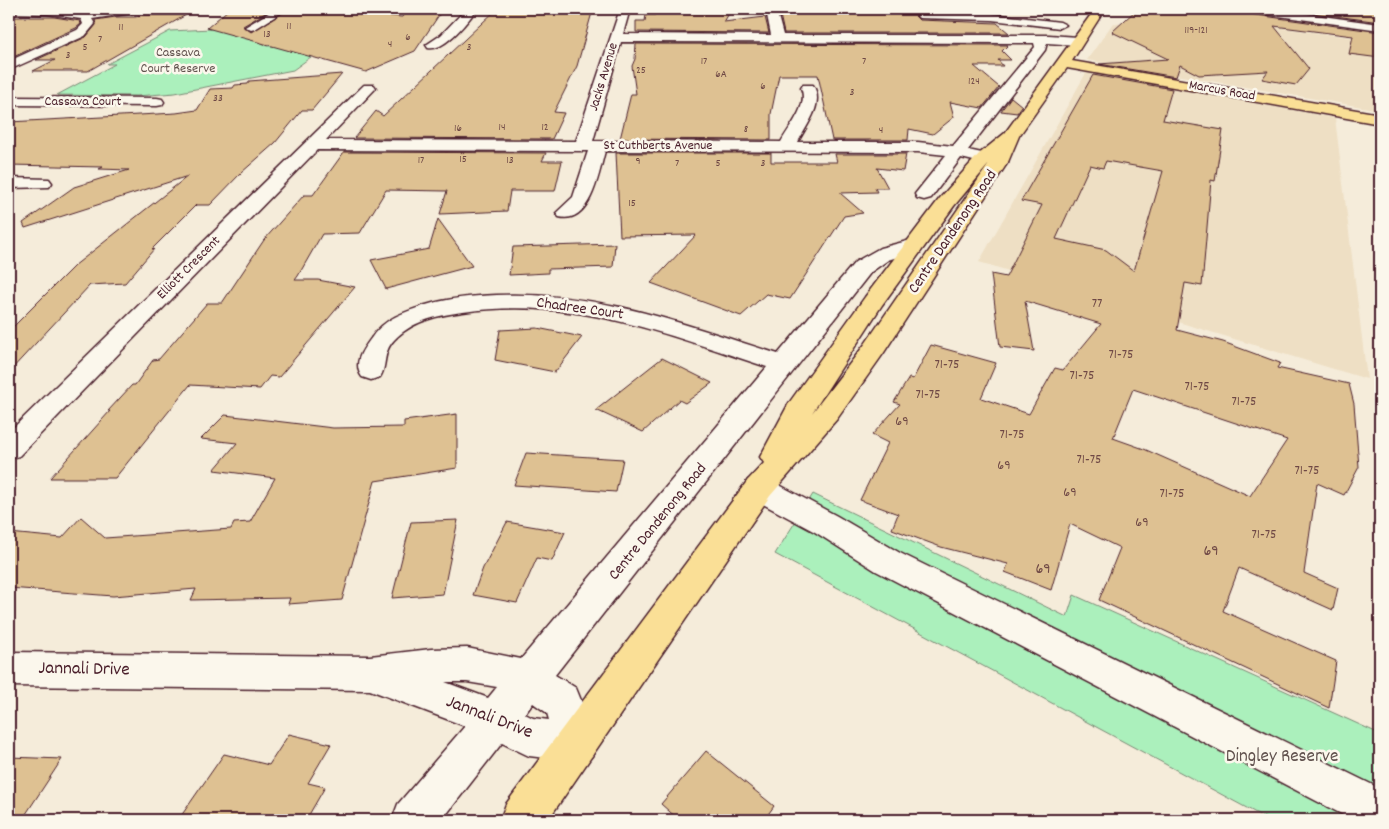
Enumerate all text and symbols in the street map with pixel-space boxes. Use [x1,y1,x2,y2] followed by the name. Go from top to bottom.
[287,19,291,35] house number: 11
[119,20,123,36] house number: 11
[1184,23,1208,39] house number: 119-121
[263,27,271,43] house number: 13
[405,30,411,46] house number: 6
[98,32,102,48] house number: 7
[388,37,392,53] house number: 4
[82,40,88,56] house number: 5
[467,40,472,56] house number: 3
[584,40,624,114] street label: Jacks Avenue
[141,43,215,79] park label: Cassava Court Reserve
[66,48,71,64] house number: 3
[701,54,707,70] house number: 17
[862,54,866,70] house number: 7
[636,63,646,79] house number: 25
[715,67,727,83] house number: 6A
[968,74,980,90] house number: 124
[1187,75,1257,107] street label: Marcus Road
[760,79,766,95] house number: 6
[850,85,855,101] house number: 3
[213,91,223,107] house number: 33
[45,92,122,112] street label: Cassava Court
[499,120,505,136] house number: 14
[541,120,549,136] house number: 12
[454,121,462,137] house number: 16
[744,122,748,138] house number: 8
[879,123,883,139] house number: 4
[603,136,713,156] street label: St Cuthberts Avenue
[459,152,467,168] house number: 15
[418,153,424,169] house number: 17
[506,153,514,169] house number: 13
[635,154,641,170] house number: 9
[675,156,679,172] house number: 7
[715,156,721,172] house number: 5
[761,156,766,172] house number: 3
[903,165,1003,299] street label: Centre Dandenong Road
[628,196,636,212] house number: 15
[153,232,225,304] street label: Elliott Crescent
[535,292,625,327] street label: Chadree Court
[1092,294,1102,314] house number: 77
[1108,345,1134,365] house number: 71-75
[934,355,960,375] house number: 71-75
[1069,366,1095,386] house number: 71-75
[1184,377,1210,397] house number: 71-75
[915,385,941,405] house number: 71-75
[1231,392,1257,412] house number: 71-75
[895,412,909,432] house number: 69
[999,425,1025,445] house number: 71-75
[1076,450,1102,470] house number: 71-75
[997,456,1011,476] house number: 69
[603,458,713,586] street label: Centre Dandenong Road
[1294,461,1320,481] house number: 71-75
[1063,483,1077,503] house number: 69
[1159,484,1185,504] house number: 71-75
[1135,513,1149,533] house number: 69
[1251,525,1277,545] house number: 71-75
[1203,540,1219,563] house number: 69
[1035,558,1051,581] house number: 69
[38,656,130,684] street label: Jannali Drive
[442,689,536,747] street label: Jannali Drive
[1226,744,1338,771] park label: Dingley Reserve

